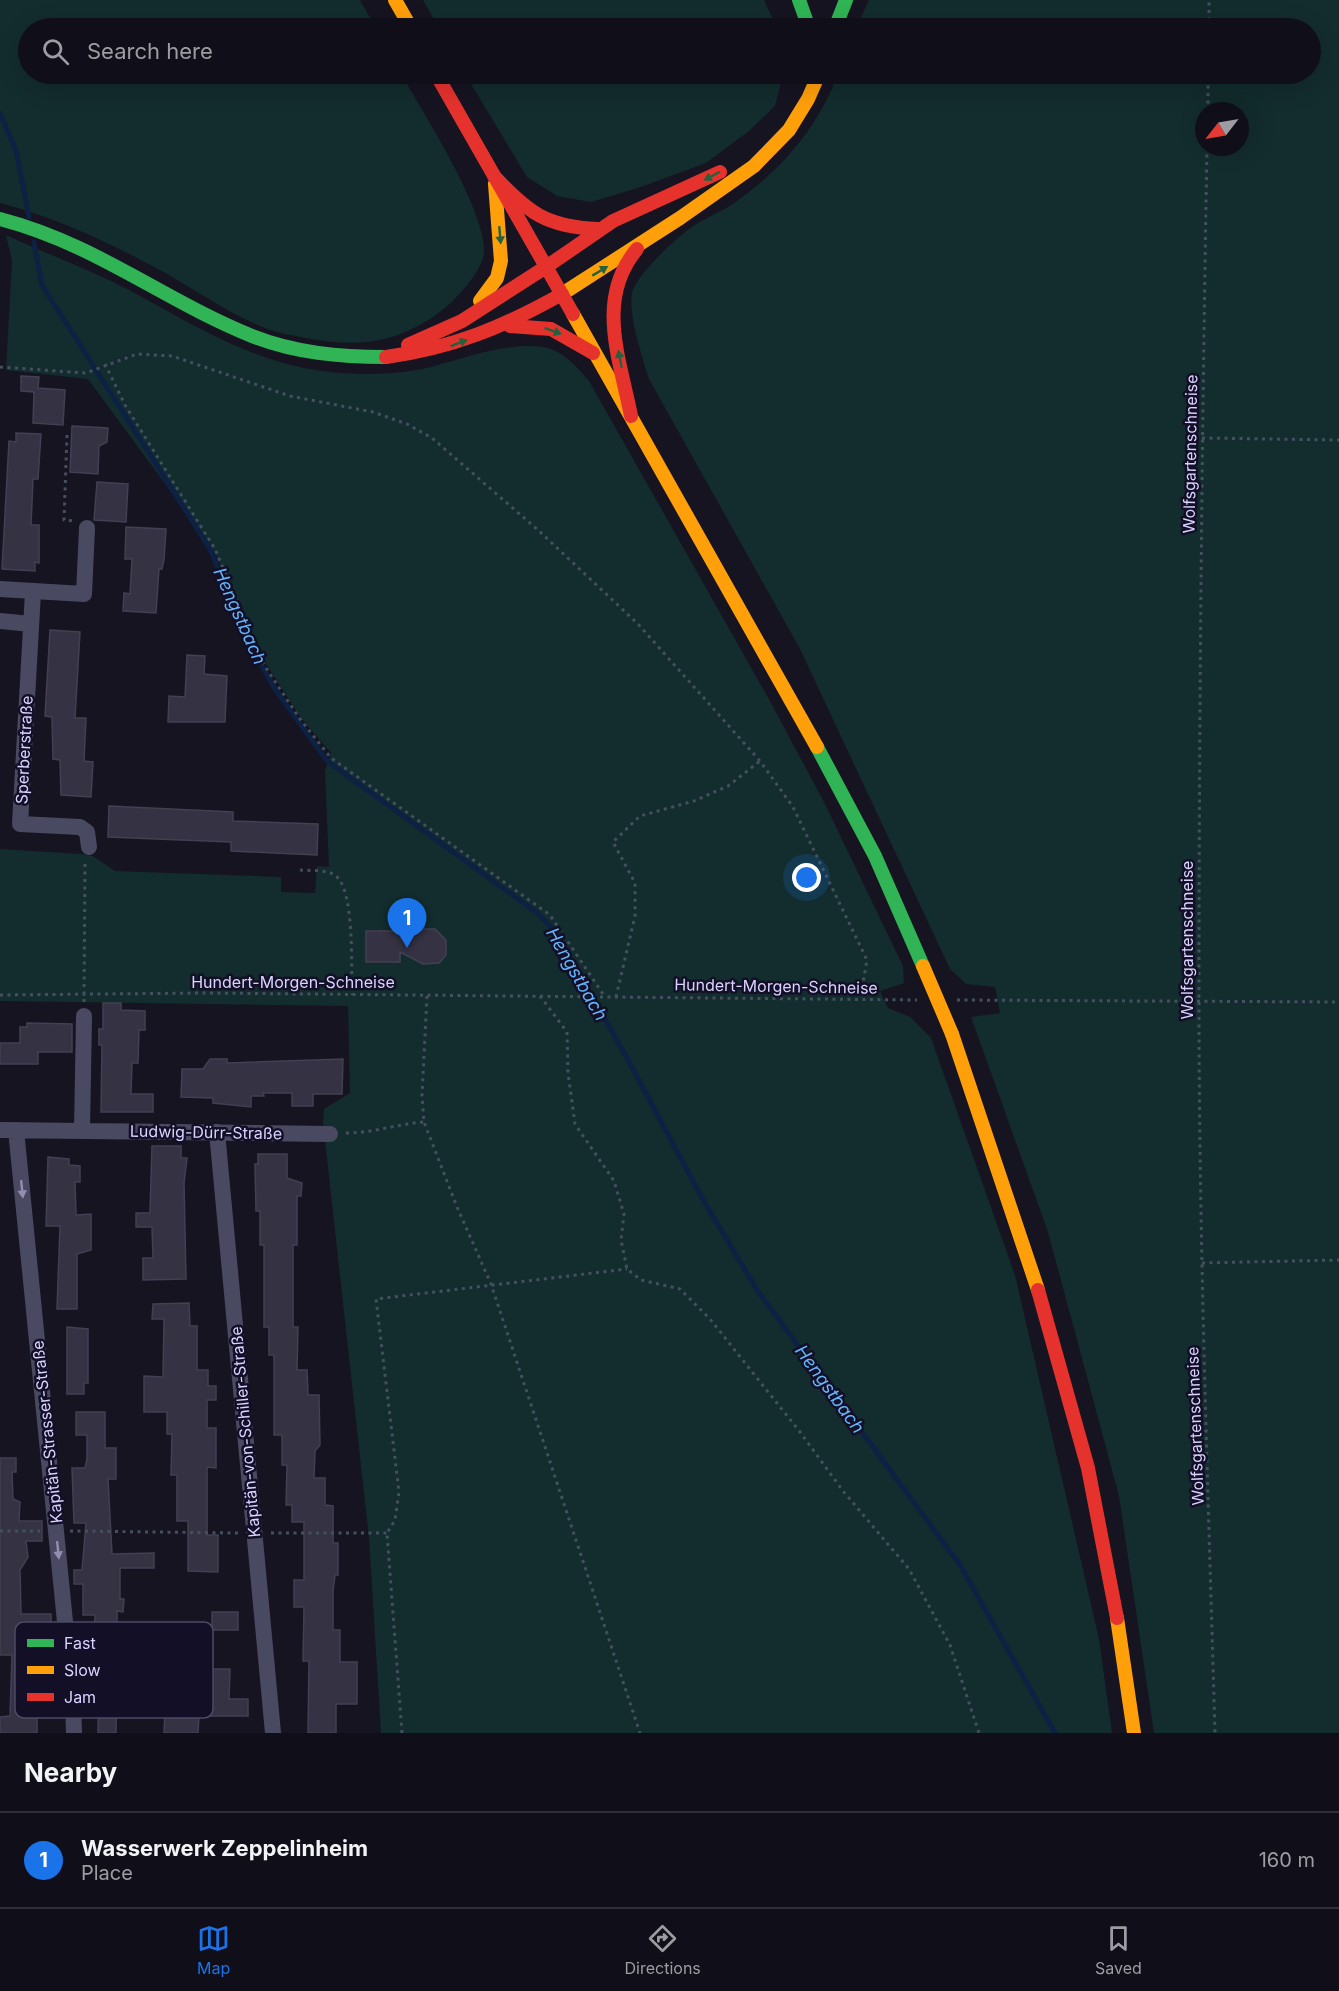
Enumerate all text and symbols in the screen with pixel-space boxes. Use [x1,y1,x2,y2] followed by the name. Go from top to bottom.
[18,18,1321,84] search box
[39,35,72,68] icon: search
[87,38,213,64] text: Search here
[1195,102,1249,156] north arrow
[704,171,721,181] one-way arrow
[495,225,505,244] one-way arrow
[592,265,608,276] one-way arrow
[544,327,562,336] one-way arrow
[450,338,468,348] one-way arrow
[615,349,624,368] one-way arrow
[1179,374,1201,534] street label: Wolfsgartenschneise
[209,564,271,668] water label: Hengstbach
[11,695,37,805] street label: Sperberstraße
[1177,861,1197,1019] street label: Wolfsgartenschneise
[792,863,821,892] your location
[388,898,426,948] pin: 1
[542,924,612,1024] water label: Hengstbach
[191,972,395,992] street label: Hundert-Morgen-Schneise
[674,974,878,998] street label: Hundert-Morgen-Schneise
[130,1121,282,1143] street label: Ludwig-Dürr-Straße
[17,1179,27,1198] one-way arrow
[226,1326,264,1538] street label: Kapitän-von-Schiller-Straße
[27,1340,67,1524] street label: Kapitän-Strasser-Straße
[791,1341,869,1437] water label: Hengstbach
[1182,1346,1208,1506] street label: Wolfsgartenschneise
[53,1540,63,1559] one-way arrow
[15,1622,213,1718] legend
[64,1633,96,1653] text: Fast
[64,1660,101,1680] text: Slow
[64,1687,96,1707] text: Jam
[24,1757,117,1788] text: Nearby
[81,1835,368,1861] text: Wasserwerk Zeppelinheim
[39,1848,48,1872] text: 1
[1259,1848,1315,1872] text: 160 m
[81,1861,133,1885] text: Place
[197,1922,230,1978] tab: Map
[625,1922,701,1978] tab: Directions
[1095,1922,1142,1978] tab: Saved

